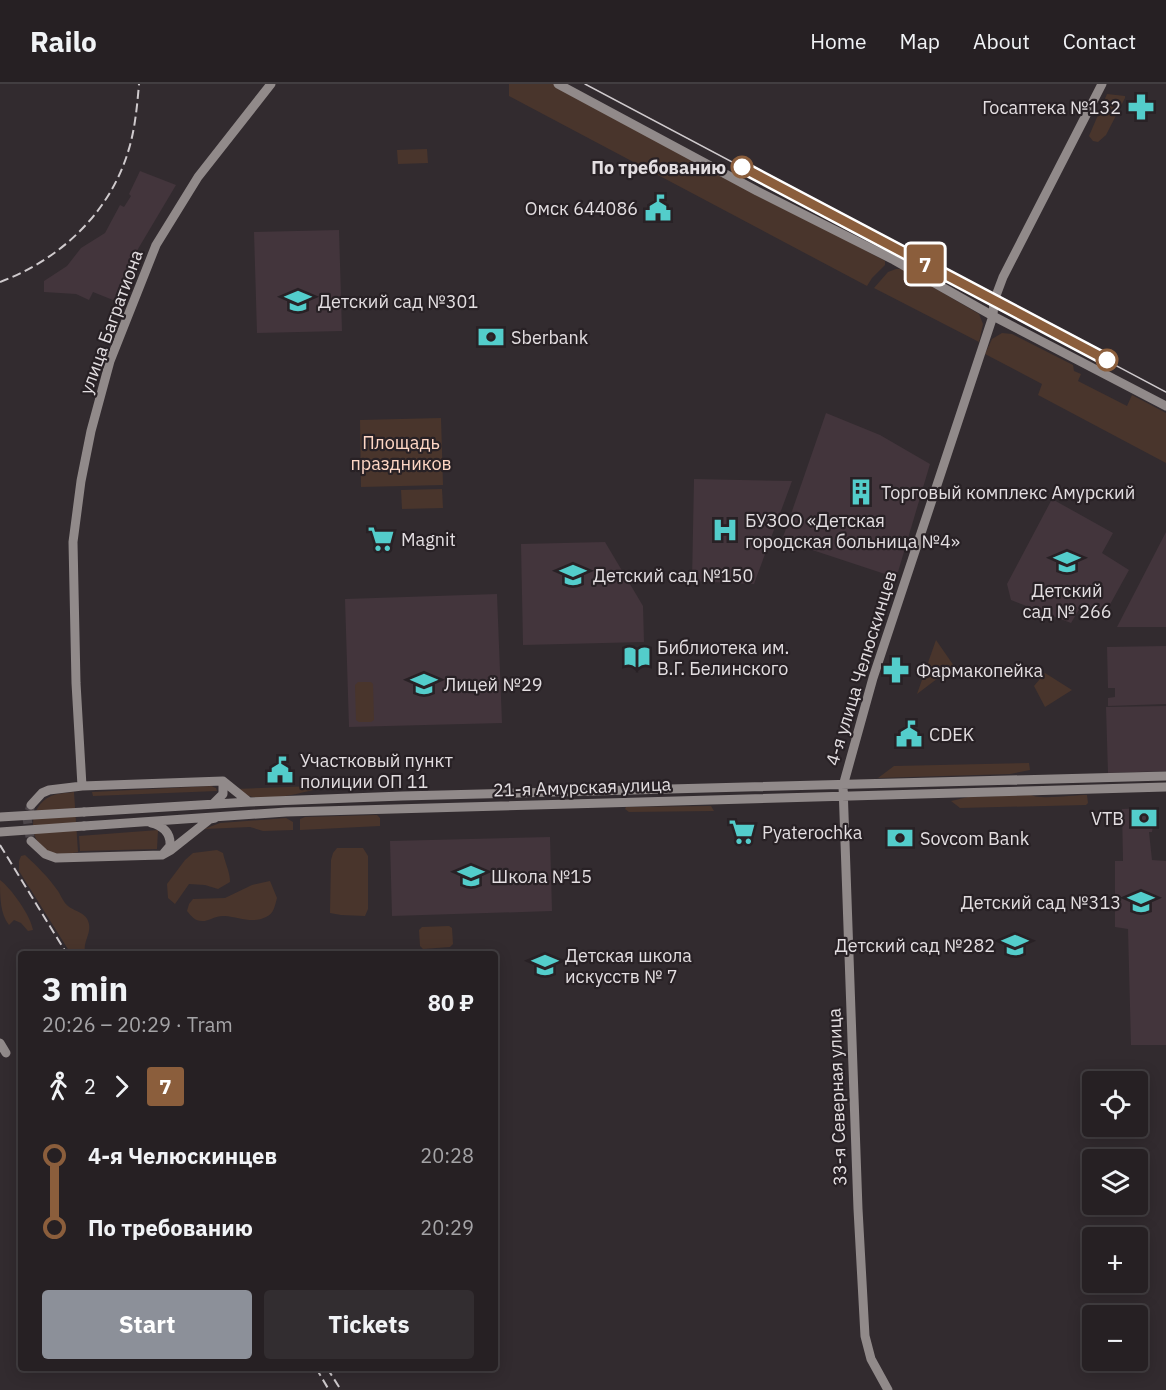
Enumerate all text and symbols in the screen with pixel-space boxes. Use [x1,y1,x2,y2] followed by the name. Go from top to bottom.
[30,23,97,60] text: Railo
[810,27,867,55] text: Home
[900,27,940,55] text: Map
[973,27,1030,55] text: About
[1063,27,1136,55] text: Contact
[1126,92,1156,122] pharmacy icon: Госаптека №132
[982,96,1121,119] place label: Госаптека №132
[591,156,726,179] place label: По требованию
[731,156,753,178] marker: По требованию
[643,193,673,223] public building icon: Омск 644086
[525,197,638,220] place label: Омск 644086
[906,244,944,284] line badge: 7
[74,246,148,397] street label: улица Багратиона
[919,250,931,278] text: 7
[283,286,313,316] school or university icon: Детский сад №301
[318,290,478,313] place label: Детский сад №301
[476,322,506,352] bank icon: Sberbank
[511,326,589,349] place label: Sberbank
[1096,349,1118,371] unlabelled marker
[350,431,452,475] park label: Площадь праздников
[846,477,876,507] building icon: Торговый комплекс Амурский
[881,481,1135,504] place label: Торговый комплекс Амурский
[745,509,960,553] place label: БУЗОО «Детская городская больница №4»
[710,515,740,545] hospital icon: БУЗОО «Детская городская больница №4»
[366,524,396,554] supermarket icon: Magnit
[401,528,456,551] place label: Magnit
[1052,547,1082,577] school or university icon: Детский сад № 266
[558,560,588,590] school or university icon: Детский сад №150
[593,564,753,587] place label: Детский сад №150
[820,568,902,768] street label: 4-я улица Челюскинцев
[1022,579,1112,623] place label: Детский сад № 266
[657,636,789,680] place label: Библиотека им. В.Г. Белинского
[622,642,652,672] library icon: Библиотека им. В.Г. Белинского
[881,655,911,685] pharmacy icon: Фармакопейка
[916,659,1044,682] place label: Фармакопейка
[409,669,439,699] school or university icon: Лицей №29
[444,673,543,696] place label: Лицей №29
[894,719,924,749] public building icon: CDEK
[929,723,975,746] place label: CDEK
[300,749,453,793] place label: Участковый пункт полиции ОП 11
[265,755,295,785] public building icon: Участковый пункт полиции ОП 11
[493,772,672,802] street label: 21-я Амурская улица
[1129,803,1159,833] bank icon: VTB
[1091,807,1124,830] place label: VTB
[727,817,757,847] supermarket icon: Pyaterochka
[762,821,863,844] place label: Pyaterochka
[885,823,915,853] bank icon: Sovcom Bank
[920,827,1030,850] place label: Sovcom Bank
[456,861,486,891] school or university icon: Школа №15
[491,865,592,888] place label: Школа №15
[1126,887,1156,917] school or university icon: Детский сад №313
[961,891,1121,914] place label: Детский сад №313
[1000,930,1030,960] school or university icon: Детский сад №282
[835,934,995,957] place label: Детский сад №282
[565,944,692,988] place label: Детская школа искусств № 7
[530,950,560,980] school or university icon: Детская школа искусств № 7
[42,967,128,1010] text: 3 min
[428,988,474,1017] text: 80 ₽
[822,1007,852,1186] street label: 33-я Северная улица
[42,1011,233,1038] text: 20:26 – 20:29 · Tram
[42,1070,75,1103] icon: walk
[105,1070,138,1103] icon: forward
[1082,1071,1148,1371] map controls
[1082,1071,1148,1137] button: locate
[159,1072,172,1100] text: 7
[84,1073,96,1100] text: 2
[88,1141,277,1170] text: 4-я Челюскинцев
[420,1142,474,1169] text: 20:28
[1082,1149,1148,1215] button: layers
[88,1213,253,1242] text: По требованию
[420,1214,474,1241] text: 20:29
[1082,1227,1148,1293] button: +
[42,1290,252,1359] button: Start
[264,1290,474,1359] button: Tickets
[1082,1305,1148,1371] button: −

